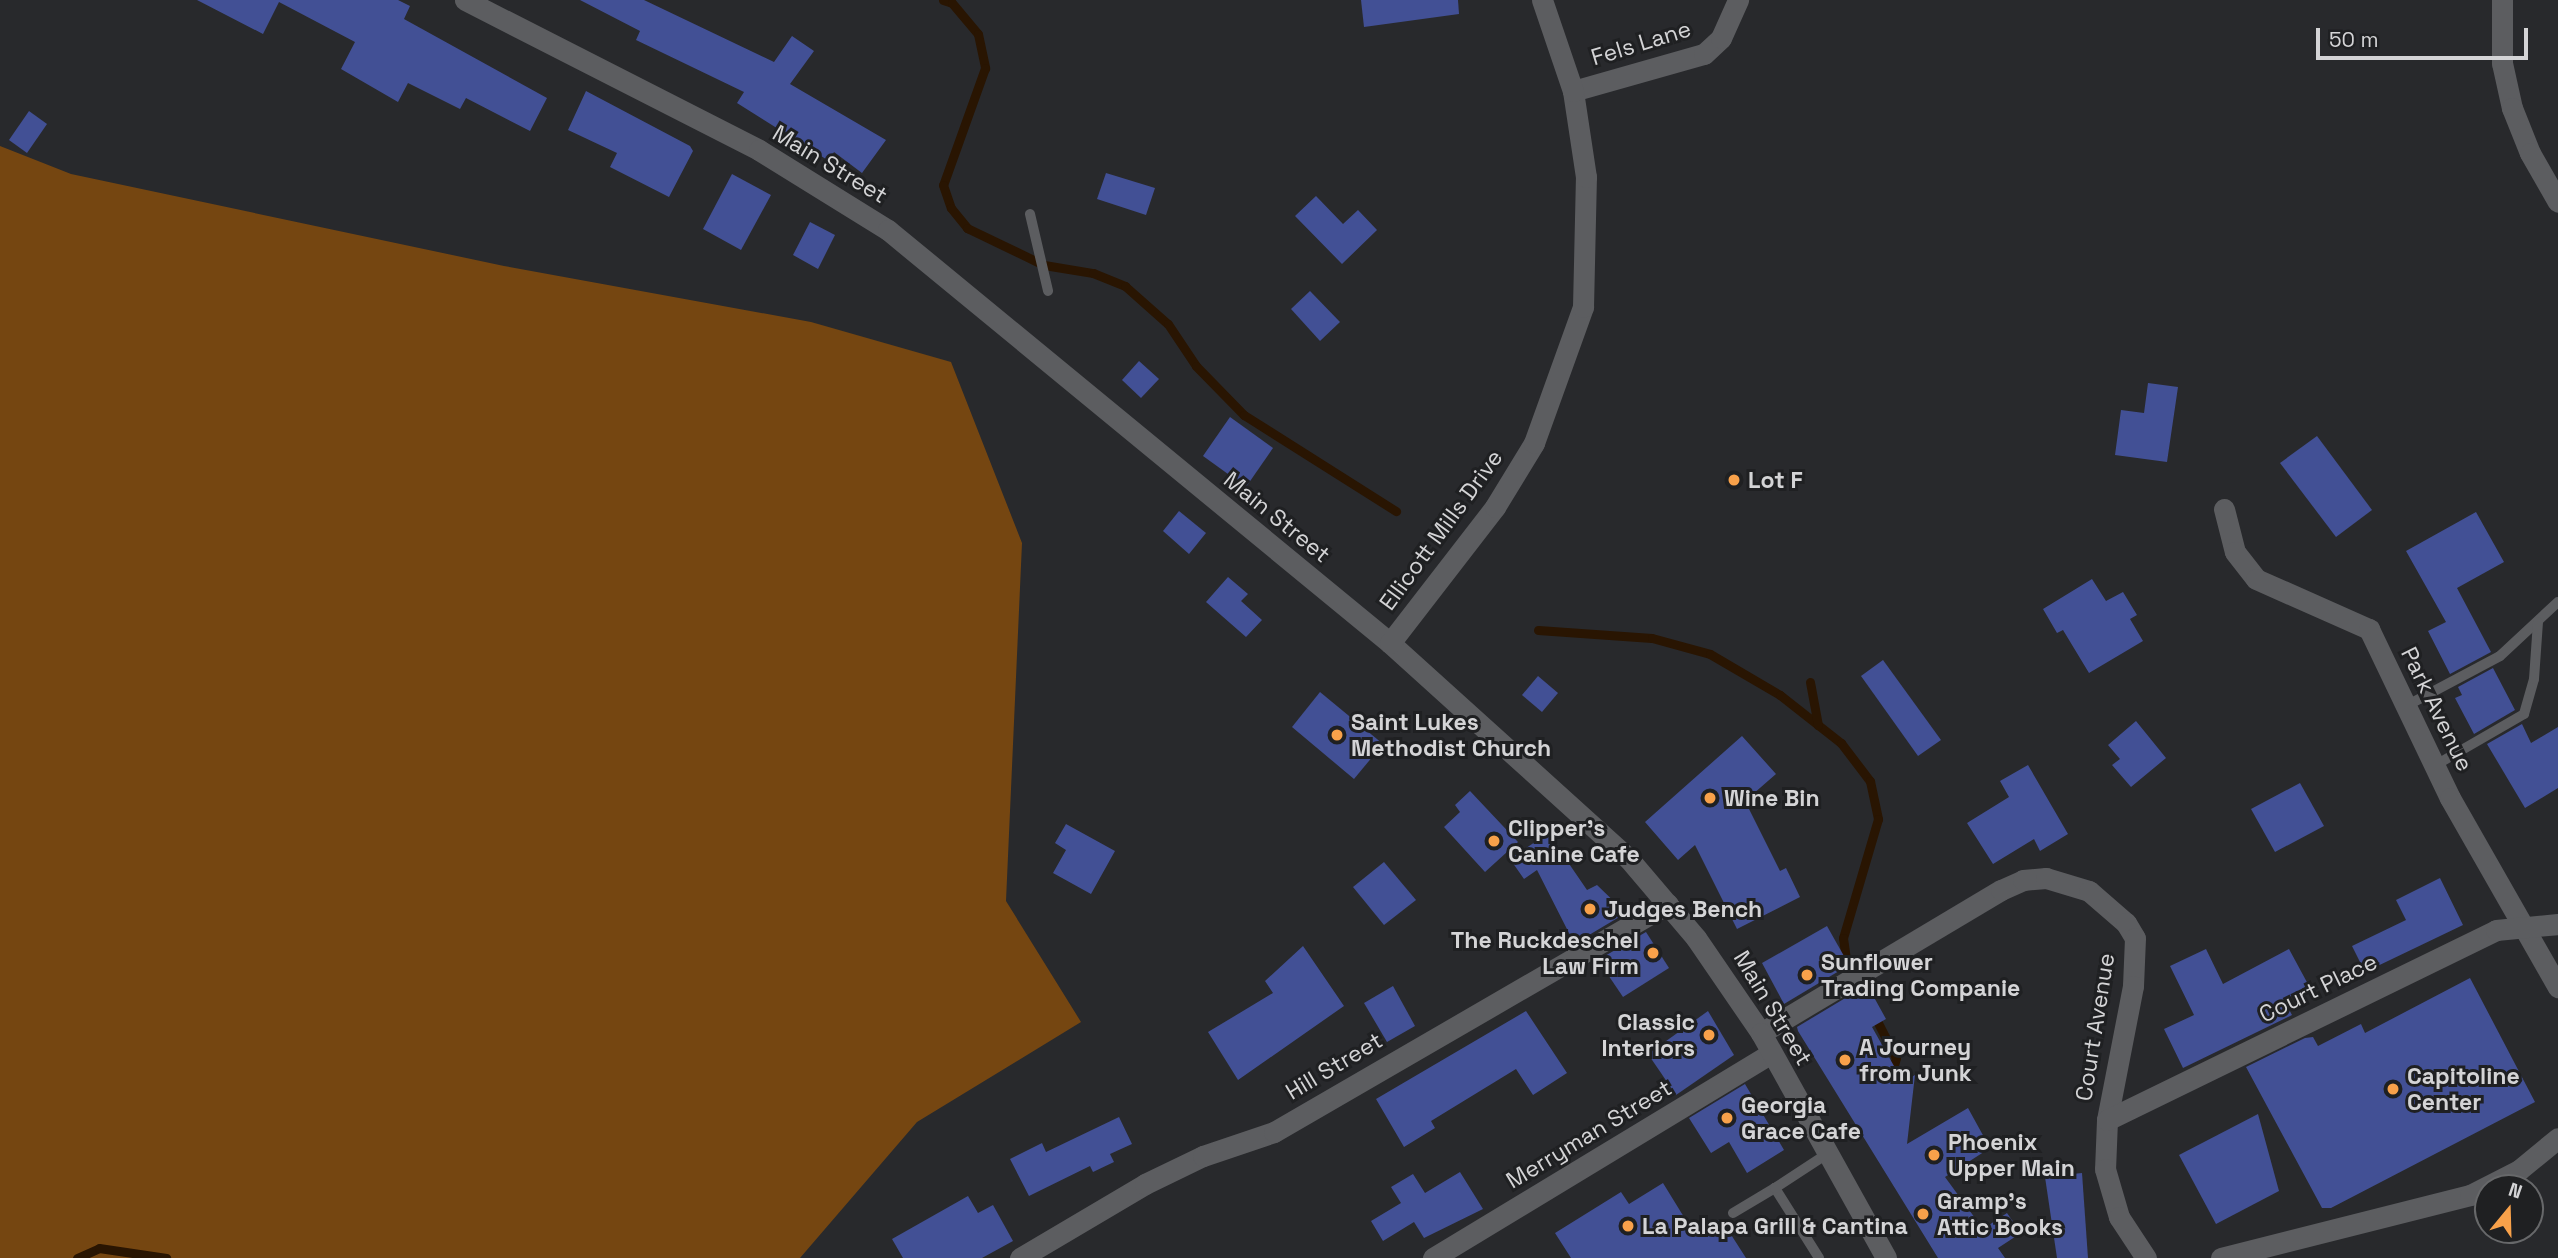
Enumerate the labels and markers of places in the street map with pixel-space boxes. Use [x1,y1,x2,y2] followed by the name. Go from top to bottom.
[1748,466,1803,494] place label: Lot F
[1726,472,1742,488] marker: Lot F
[1351,708,1551,762] place label: Saint Lukes Methodist Church
[1329,727,1345,743] marker: Saint Lukes Methodist Church
[1724,784,1820,812] place label: Wine Bin
[1702,790,1718,806] marker: Wine Bin
[1508,814,1640,868] place label: Clipper’s Canine Cafe
[1486,833,1502,849] marker: Clipper’s Canine Cafe
[1604,895,1762,923] place label: Judges Bench
[1582,901,1598,917] marker: Judges Bench
[1451,926,1639,980] place label: The Ruckdeschel Law Firm
[1645,945,1661,961] marker: The Ruckdeschel Law Firm
[1821,948,2020,1002] place label: Sunflower Trading Companie
[1799,967,1815,983] marker: Sunflower Trading Companie
[1602,1008,1695,1062] place label: Classic Interiors
[1701,1027,1717,1043] marker: Classic Interiors
[1859,1033,1972,1087] place label: A Journey from Junk
[1837,1052,1853,1068] marker: A Journey from Junk
[2407,1062,2520,1116] place label: Capitoline Center
[2385,1081,2401,1097] marker: Capitoline Center
[1741,1091,1861,1145] place label: Georgia Grace Cafe
[1719,1110,1735,1126] marker: Georgia Grace Cafe
[1948,1128,2075,1182] place label: Phoenix Upper Main
[1926,1147,1942,1163] marker: Phoenix Upper Main
[1937,1187,2063,1241] place label: Gramp's Attic Books
[1915,1206,1931,1222] marker: Gramp's Attic Books
[1642,1212,1908,1240] place label: La Palapa Grill & Cantina
[1620,1218,1636,1234] marker: La Palapa Grill & Cantina

